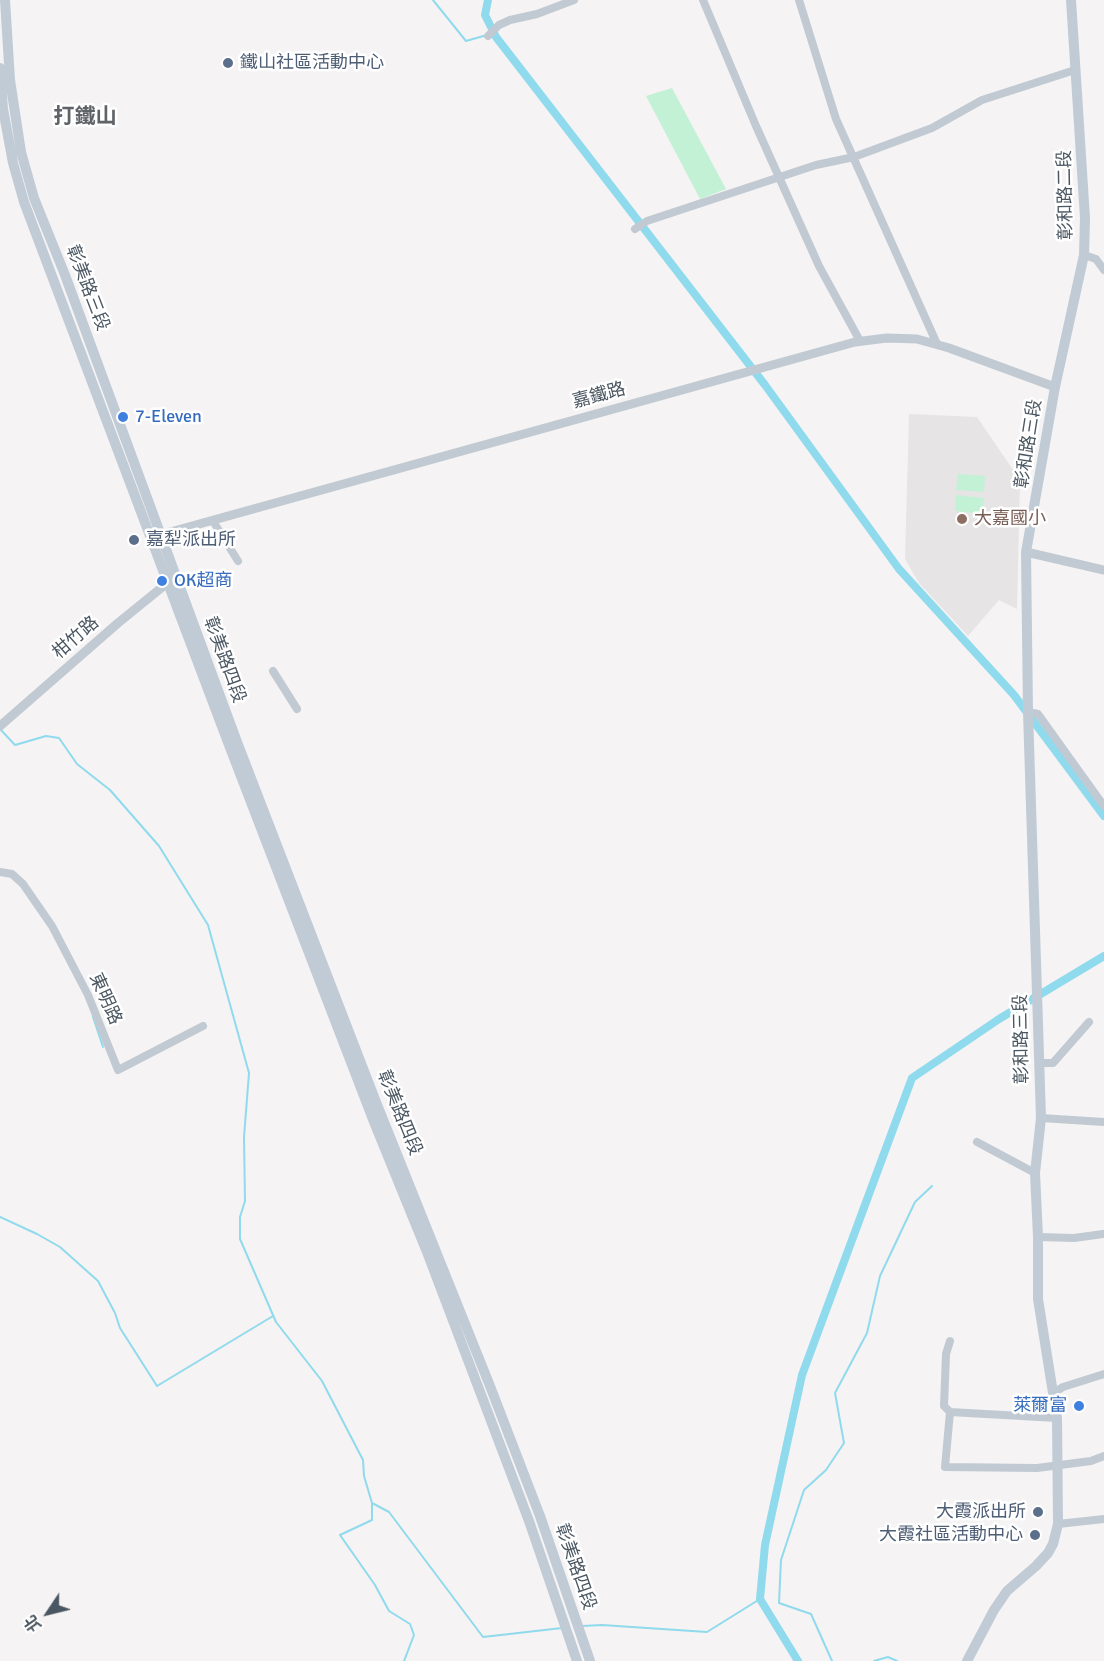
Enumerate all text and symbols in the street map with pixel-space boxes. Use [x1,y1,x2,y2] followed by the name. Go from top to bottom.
[240,52,384,74] place label: 鐵山社區活動中心
[221,56,235,70] marker: 鐵山社區活動中心
[54,104,116,130] district label: 打鐵山
[1054,150,1078,240] street label: 彰和路二段
[61,242,113,334] street label: 彰美路三段
[570,379,628,413] street label: 嘉鐵路
[1011,398,1047,490] street label: 彰和路三段
[135,406,202,428] place label: 7-Eleven
[116,410,130,424] marker: 7-Eleven
[974,508,1046,530] place label: 大嘉國小
[955,512,969,526] marker: 大嘉國小
[146,529,236,551] place label: 嘉犁派出所
[127,533,141,547] marker: 嘉犁派出所
[174,570,233,592] place label: OK超商
[155,574,169,588] marker: OK超商
[49,612,103,664] street label: 柑竹路
[198,614,250,706] street label: 彰美路四段
[84,970,126,1028] street label: 東明路
[1010,994,1034,1084] street label: 彰和路三段
[372,1067,426,1159] street label: 彰美路四段
[1013,1395,1067,1417] place label: 萊爾富
[1072,1399,1086,1413] marker: 萊爾富
[936,1501,1026,1523] place label: 大霞派出所
[1031,1505,1045,1519] marker: 大霞派出所
[550,1521,600,1613] street label: 彰美路四段
[879,1524,1023,1546] place label: 大霞社區活動中心
[1028,1528,1042,1542] marker: 大霞社區活動中心
[18,1583,78,1643] north arrow
[20,1611,46,1636] text: 北

